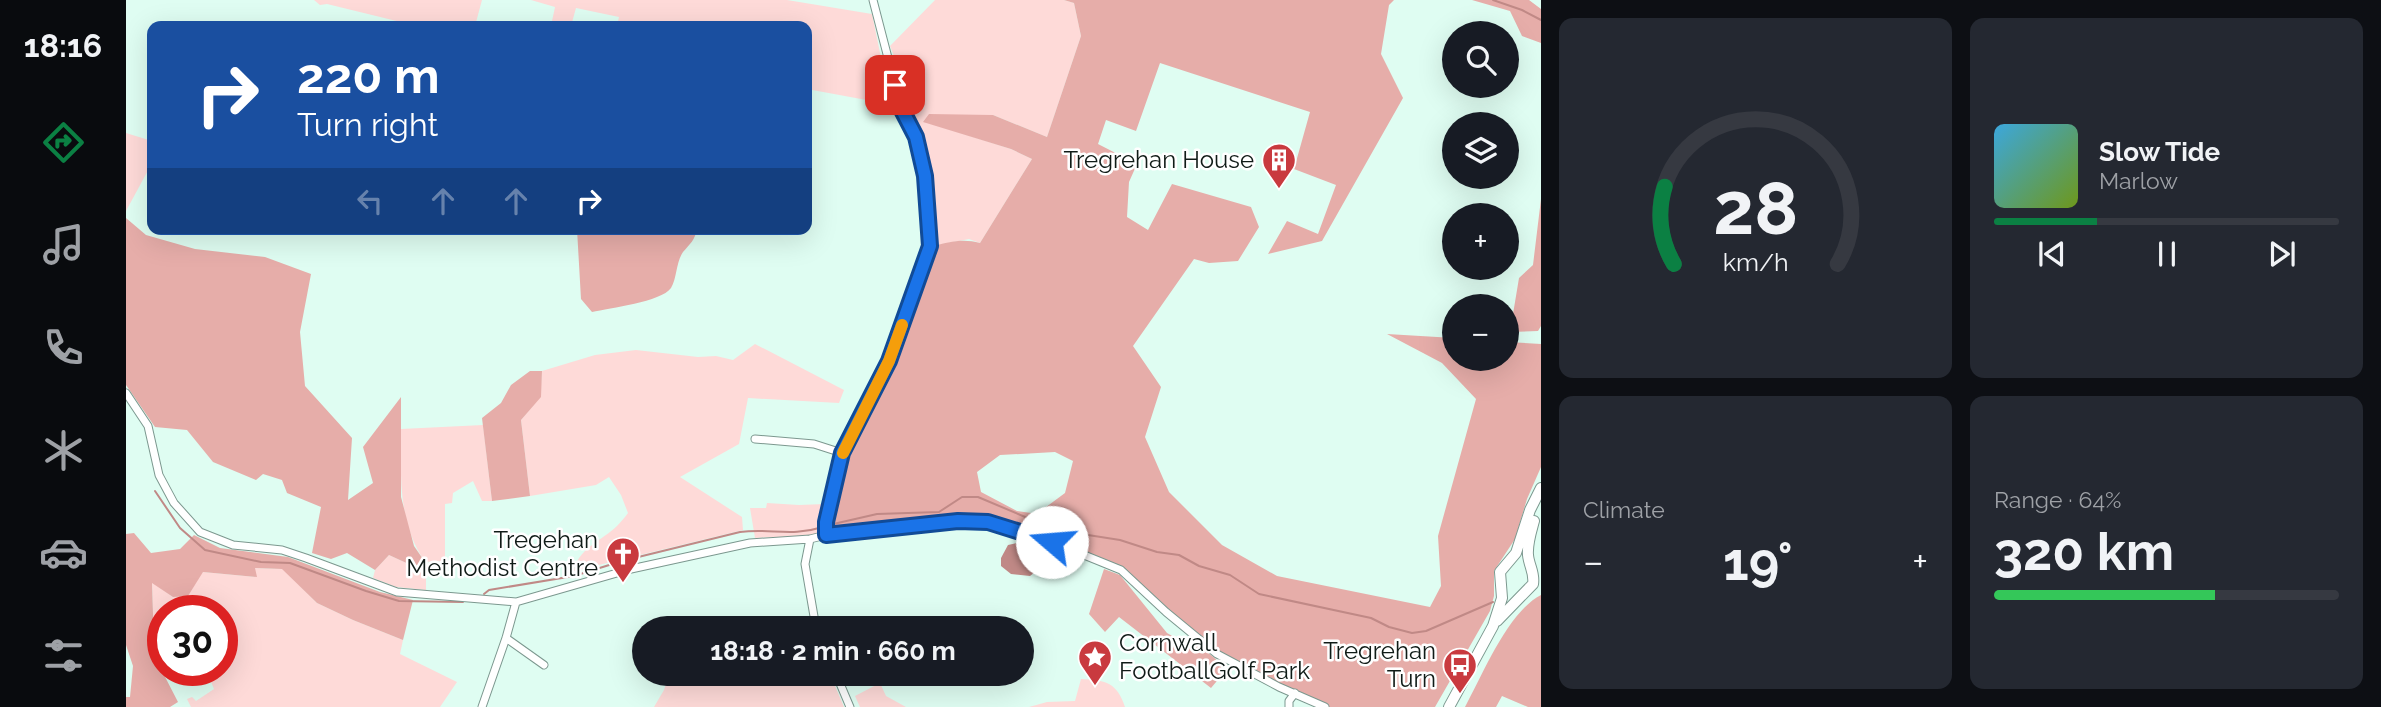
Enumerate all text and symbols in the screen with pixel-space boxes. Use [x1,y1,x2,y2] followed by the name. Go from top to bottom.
[1442,21,1519,371] map controls
[1442,21,1519,98] button: search
[24,27,102,64] text: 18:16
[297,47,440,104] text: 220 m
[182,49,273,140] icon: right
[865,55,925,115] pin
[876,66,914,104] icon: arrive
[297,106,438,143] text: Turn right
[1442,112,1519,189] button: layers
[39,118,88,167] icon: directions
[2099,137,2220,167] text: Slow Tide
[1260,141,1298,190] building icon: Tregrehan House
[1064,145,1254,174] place label: Tregrehan House
[1713,167,1798,252] text: 28
[2099,167,2178,194] text: Marlow
[351,182,389,220] icon: left
[424,182,462,220] icon: ahead
[497,182,535,220] icon: ahead
[570,182,608,220] icon: right
[1442,203,1519,280] button: +
[39,220,88,269] icon: music
[2033,235,2071,273] icon: previous
[2148,235,2186,273] icon: pause
[2263,235,2301,273] icon: next
[1723,247,1788,277] text: km/h
[1442,294,1519,371] button: −
[39,323,88,372] icon: phone
[39,426,88,475] icon: climate
[1994,486,2121,513] text: Range · 64%
[1583,496,1665,523] text: Climate
[1015,505,1089,579] position arrow
[1994,521,2174,582] text: 320 km
[406,525,598,582] place label: Tregehan Methodist Centre
[39,528,88,577] icon: car
[1723,531,1793,592] text: 19°
[604,535,642,584] church icon: Tregehan Methodist Centre
[1583,539,1603,584] text: −
[1912,539,1928,584] text: +
[147,595,238,686] speed limit sign: 30
[1119,628,1310,685] place label: Cornwall FootballGolf Park
[39,631,88,680] icon: filters
[710,636,956,666] text: 18:18 · 2 min · 660 m
[1323,636,1436,693] place label: Tregrehan Turn
[1076,638,1114,687] place icon: Cornwall FootballGolf Park
[1441,646,1479,695] bus stop icon: Tregrehan Turn

